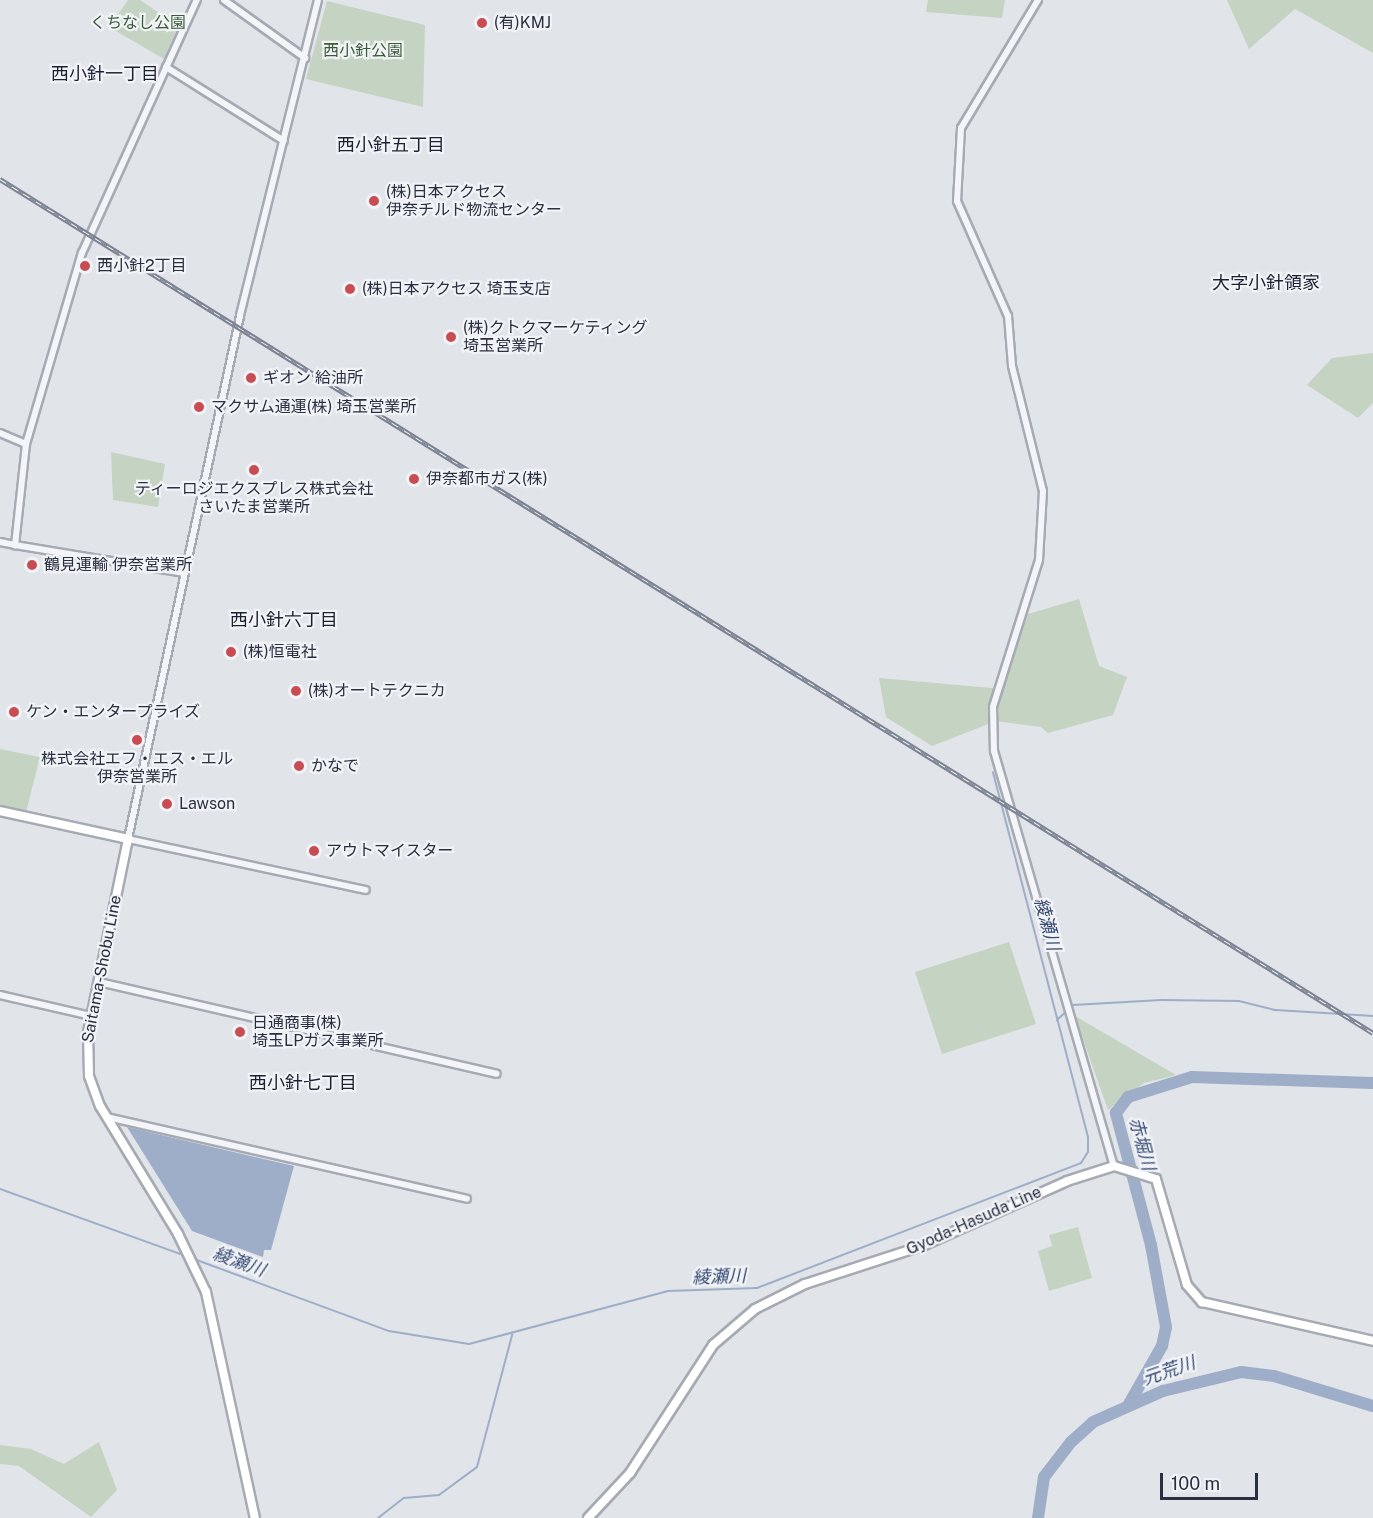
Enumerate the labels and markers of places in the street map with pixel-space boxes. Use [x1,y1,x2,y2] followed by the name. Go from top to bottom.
[494,13,551,33] place label: (有)KMJ
[475,16,489,30] marker: (有)KMJ
[386,182,562,220] place label: (株)日本アクセス 伊奈チルド物流センター
[367,194,381,208] marker: (株)日本アクセス 伊奈チルド物流センター
[97,256,187,276] place label: 西小針2丁目
[78,259,92,273] marker: 西小針2丁目
[362,279,552,299] place label: (株)日本アクセス 埼玉支店
[343,282,357,296] marker: (株)日本アクセス 埼玉支店
[463,318,649,356] place label: (株)クトクマーケティング 埼玉営業所
[444,330,458,344] marker: (株)クトクマーケティング 埼玉営業所
[263,368,363,388] place label: ギオン 給油所
[244,371,258,385] marker: ギオン 給油所
[211,397,417,417] place label: マクサム通運(株) 埼玉営業所
[192,400,206,414] marker: マクサム通運(株) 埼玉営業所
[247,463,261,477] marker: ティーロジエクスプレス株式会社 さいたま営業所
[426,469,548,489] place label: 伊奈都市ガス(株)
[407,472,421,486] marker: 伊奈都市ガス(株)
[134,479,374,517] place label: ティーロジエクスプレス株式会社 さいたま営業所
[44,555,192,575] place label: 鶴見運輸 伊奈営業所
[25,558,39,572] marker: 鶴見運輸 伊奈営業所
[243,642,317,662] place label: (株)恒電社
[224,645,238,659] marker: (株)恒電社
[308,681,446,701] place label: (株)オートテクニカ
[289,684,303,698] marker: (株)オートテクニカ
[26,702,202,722] place label: ケン・エンタープライズ
[7,705,21,719] marker: ケン・エンタープライズ
[130,733,144,747] marker: 株式会社エフ・エス・エル 伊奈営業所
[41,749,233,787] place label: 株式会社エフ・エス・エル 伊奈営業所
[311,756,359,776] place label: かなで
[292,759,306,773] marker: かなで
[179,794,235,814] place label: Lawson
[160,797,174,811] marker: Lawson
[326,841,454,861] place label: アウトマイスター
[307,844,321,858] marker: アウトマイスター
[252,1013,383,1051] place label: 日通商事(株) 埼玉LPガス事業所
[233,1025,247,1039] marker: 日通商事(株) 埼玉LPガス事業所

